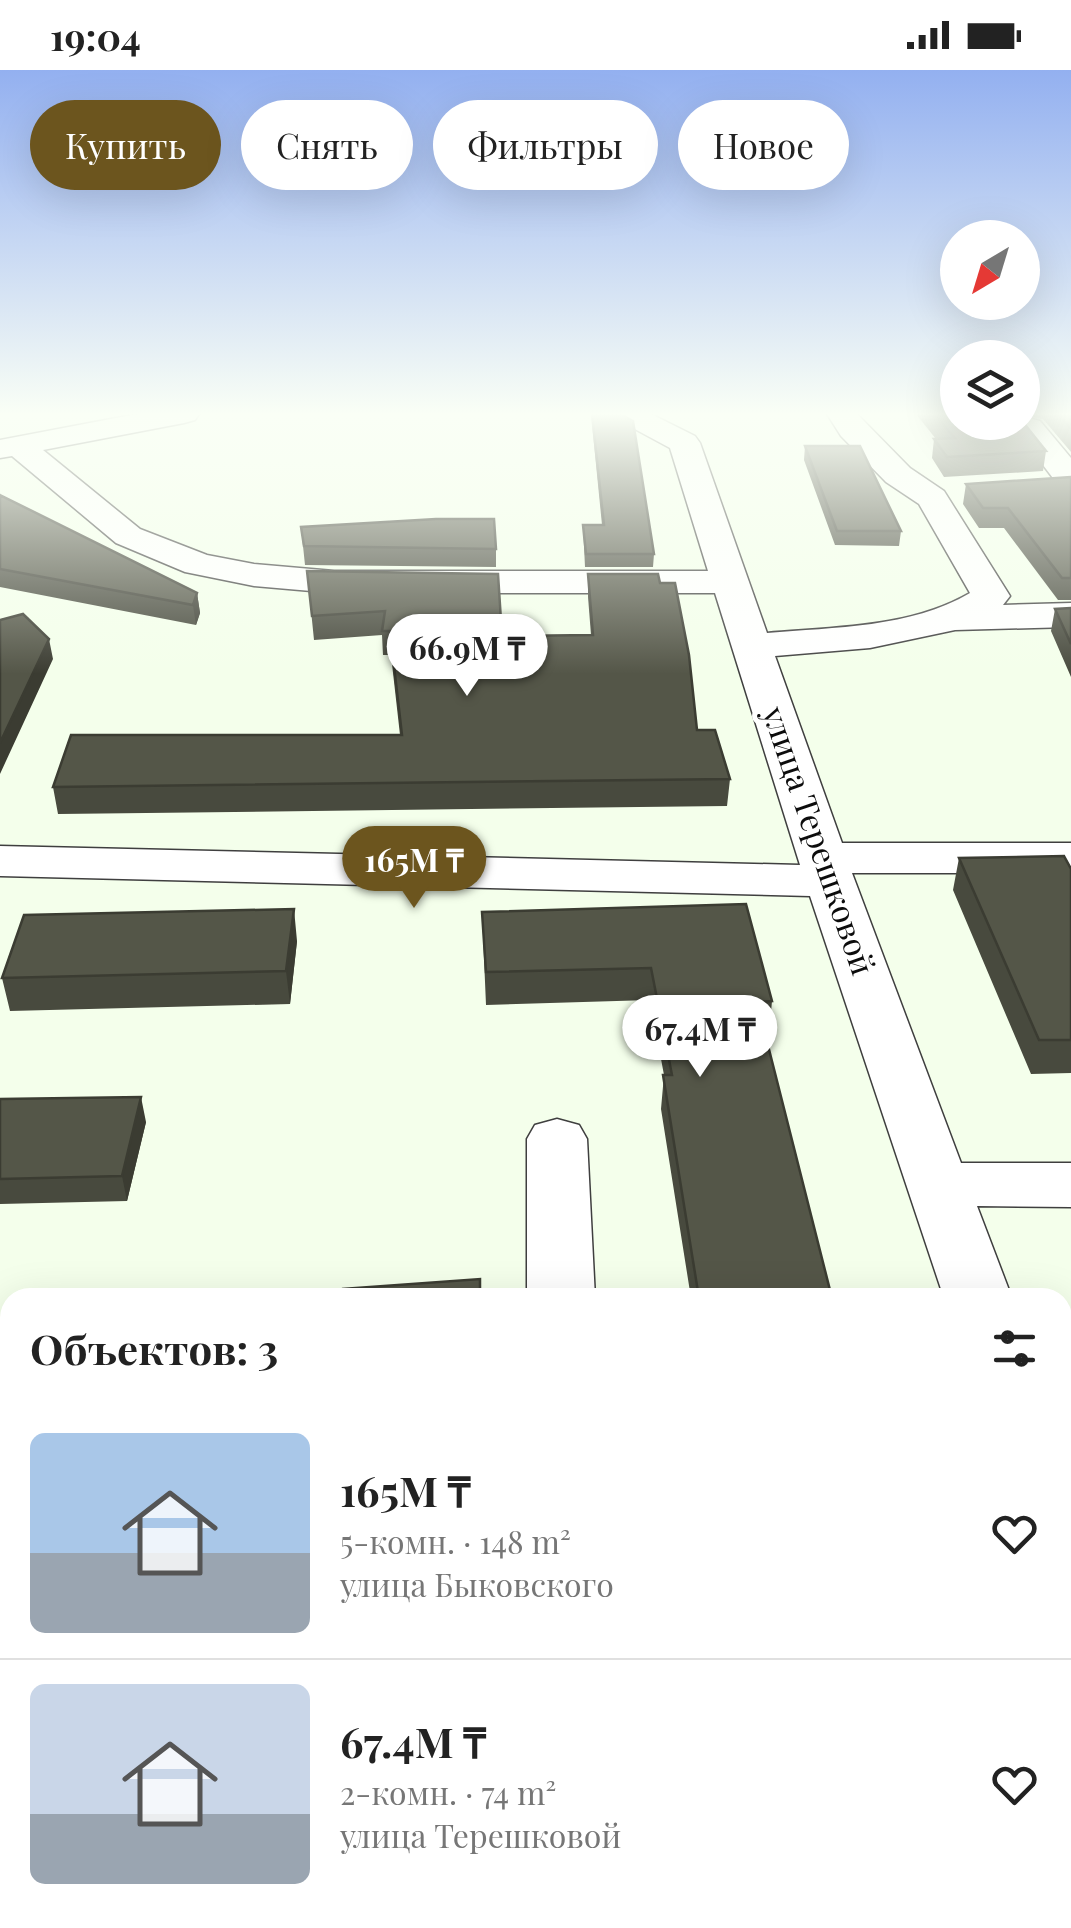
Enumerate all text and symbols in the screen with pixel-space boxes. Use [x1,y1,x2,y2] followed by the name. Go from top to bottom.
[50,10,141,61] text: 19:04
[30,100,221,190] chip: Купить
[241,100,413,190] chip: Снять
[433,100,658,190] chip: Фильтры
[678,100,849,190] chip: Новое
[940,220,1040,320] north arrow
[940,220,1040,440] map controls
[940,340,1040,440] button: layers
[375,614,559,699] pin: 66.9M ₸
[409,625,525,668] text: 66.9M ₸
[754,699,886,980] street label: улица Терешковой
[333,826,495,911] pin: 165M ₸
[364,837,464,880] text: 165M ₸
[608,995,792,1080] pin: 67.4M ₸
[644,1006,756,1049] text: 67.4M ₸
[30,1320,278,1376] text: Объектов: 3
[987,1321,1042,1376] icon: filters
[340,1462,471,1518] text: 165M ₸
[110,1473,230,1593] icon: home
[987,1506,1042,1561] icon: heart
[340,1519,571,1562] text: 5-комн. · 148 m²
[340,1562,614,1605] text: улица Быковского
[340,1713,486,1769] text: 67.4M ₸
[110,1724,230,1844] icon: home
[987,1757,1042,1812] icon: heart
[340,1770,556,1813] text: 2-комн. · 74 m²
[340,1813,621,1856] text: улица Терешковой

